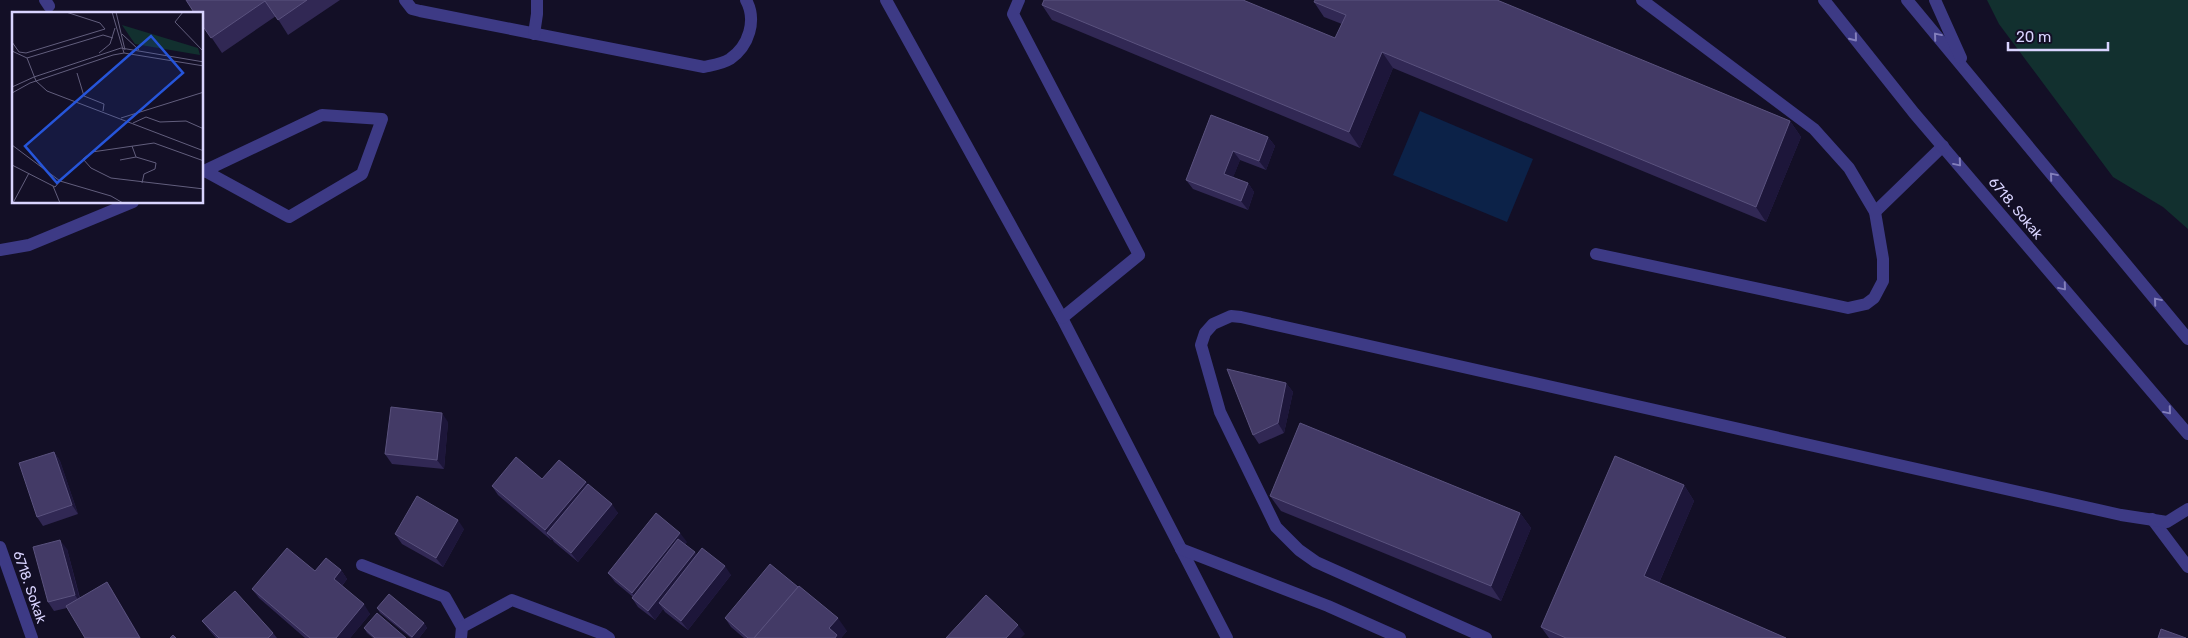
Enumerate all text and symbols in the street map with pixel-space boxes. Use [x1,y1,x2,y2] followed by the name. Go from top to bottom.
[12,12,204,204] inset map
[2008,20,2108,52] scale bar
[2016,28,2051,46] text: 20 m
[1849,32,1857,41] one-way arrow
[1934,33,1943,42] one-way arrow
[1952,157,1961,166] one-way arrow
[2051,173,2059,182] one-way arrow
[1985,174,2047,243] street label: 6718. Sokak
[2057,281,2066,290] one-way arrow
[2154,298,2162,307] one-way arrow
[2163,405,2171,414] one-way arrow
[9,549,50,626] street label: 6718. Sokak

